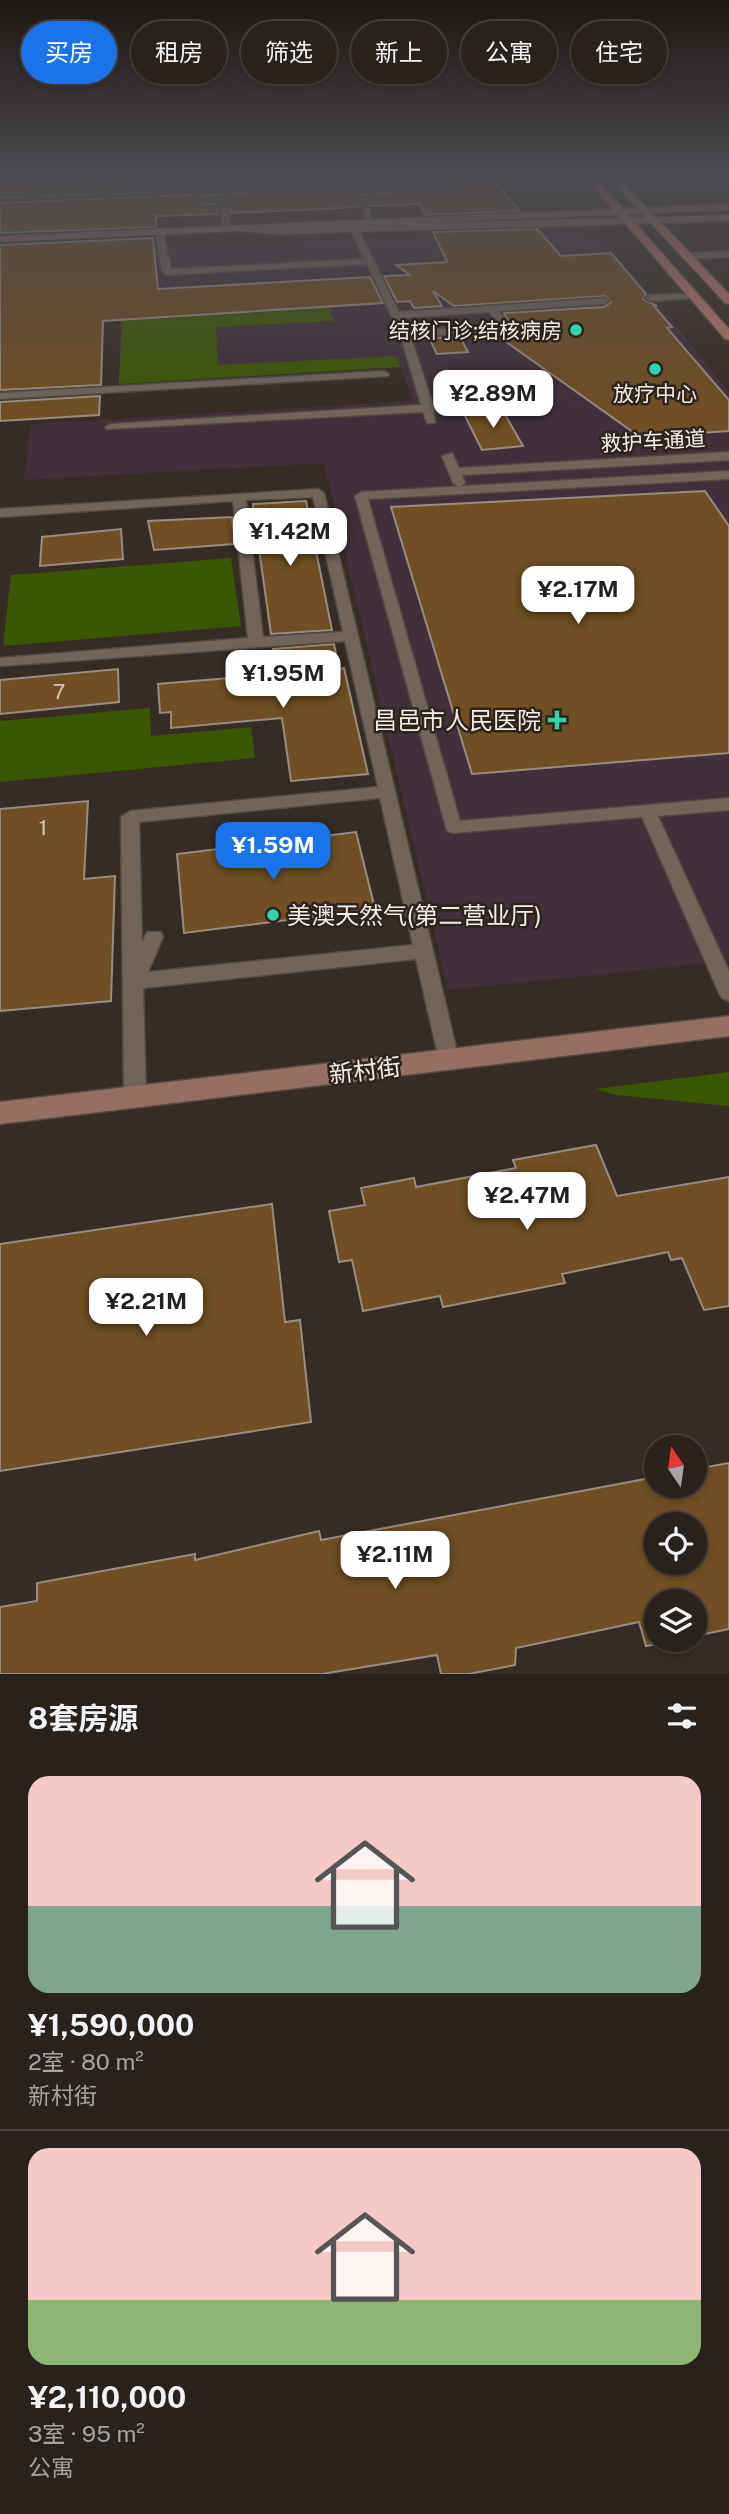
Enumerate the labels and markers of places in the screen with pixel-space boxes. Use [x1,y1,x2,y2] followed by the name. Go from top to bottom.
[389,318,562,343] place label: 结核门诊;结核病房
[568,322,584,338] marker: 结核门诊;结核病房
[647,361,663,377] marker: 放疗中心
[436,370,550,430] pin: ¥2.89M
[613,381,697,406] place label: 放疗中心
[233,508,347,568] pin: ¥1.42M
[521,566,635,626] pin: ¥2.17M
[226,650,340,710] pin: ¥1.95M
[373,706,541,734] place label: 昌邑市人民医院
[547,710,567,730] marker: 昌邑市人民医院
[216,822,330,882] pin: ¥1.59M
[287,901,542,929] place label: 美澳天然气(第二营业厅)
[265,907,281,923] marker: 美澳天然气(第二营业厅)
[470,1172,584,1232] pin: ¥2.47M
[89,1278,203,1338] pin: ¥2.21M
[338,1532,452,1591] pin: ¥2.11M

